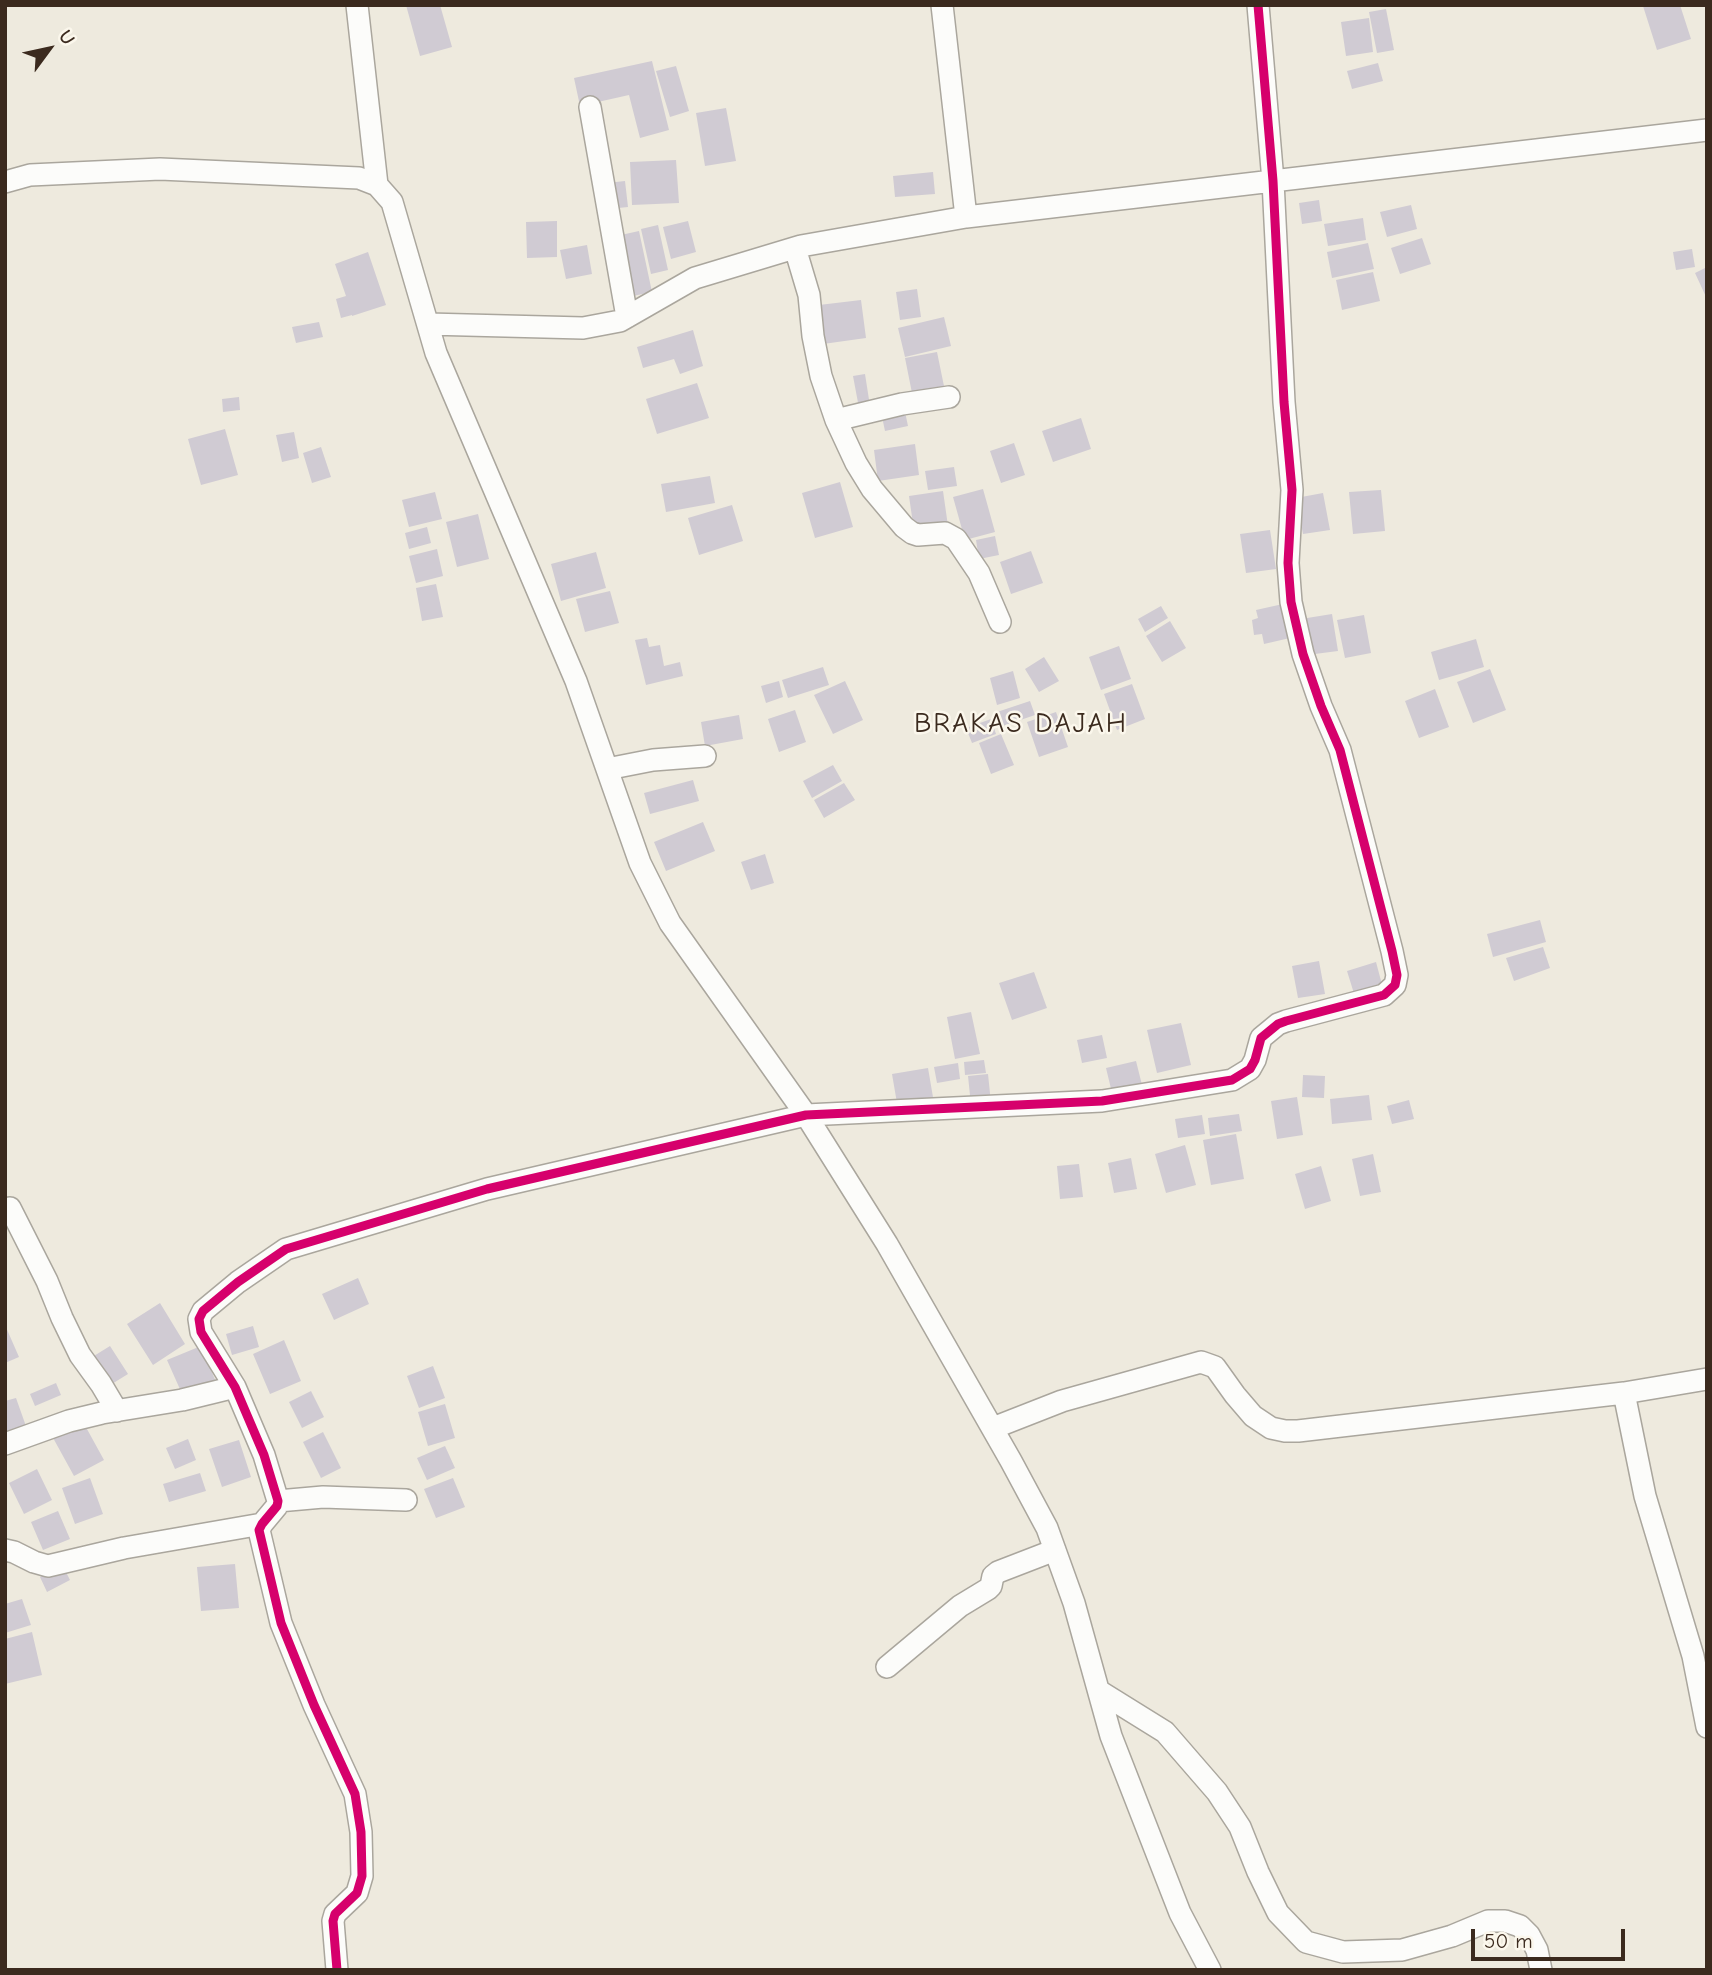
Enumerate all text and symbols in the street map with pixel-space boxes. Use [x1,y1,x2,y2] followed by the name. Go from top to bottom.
[14,14,84,84] north arrow
[54,26,79,49] text: U
[915,707,1127,741] district label: BRAKAS DAJAH
[1474,1916,1628,1960] scale bar
[1484,1929,1533,1953] text: 50 m

